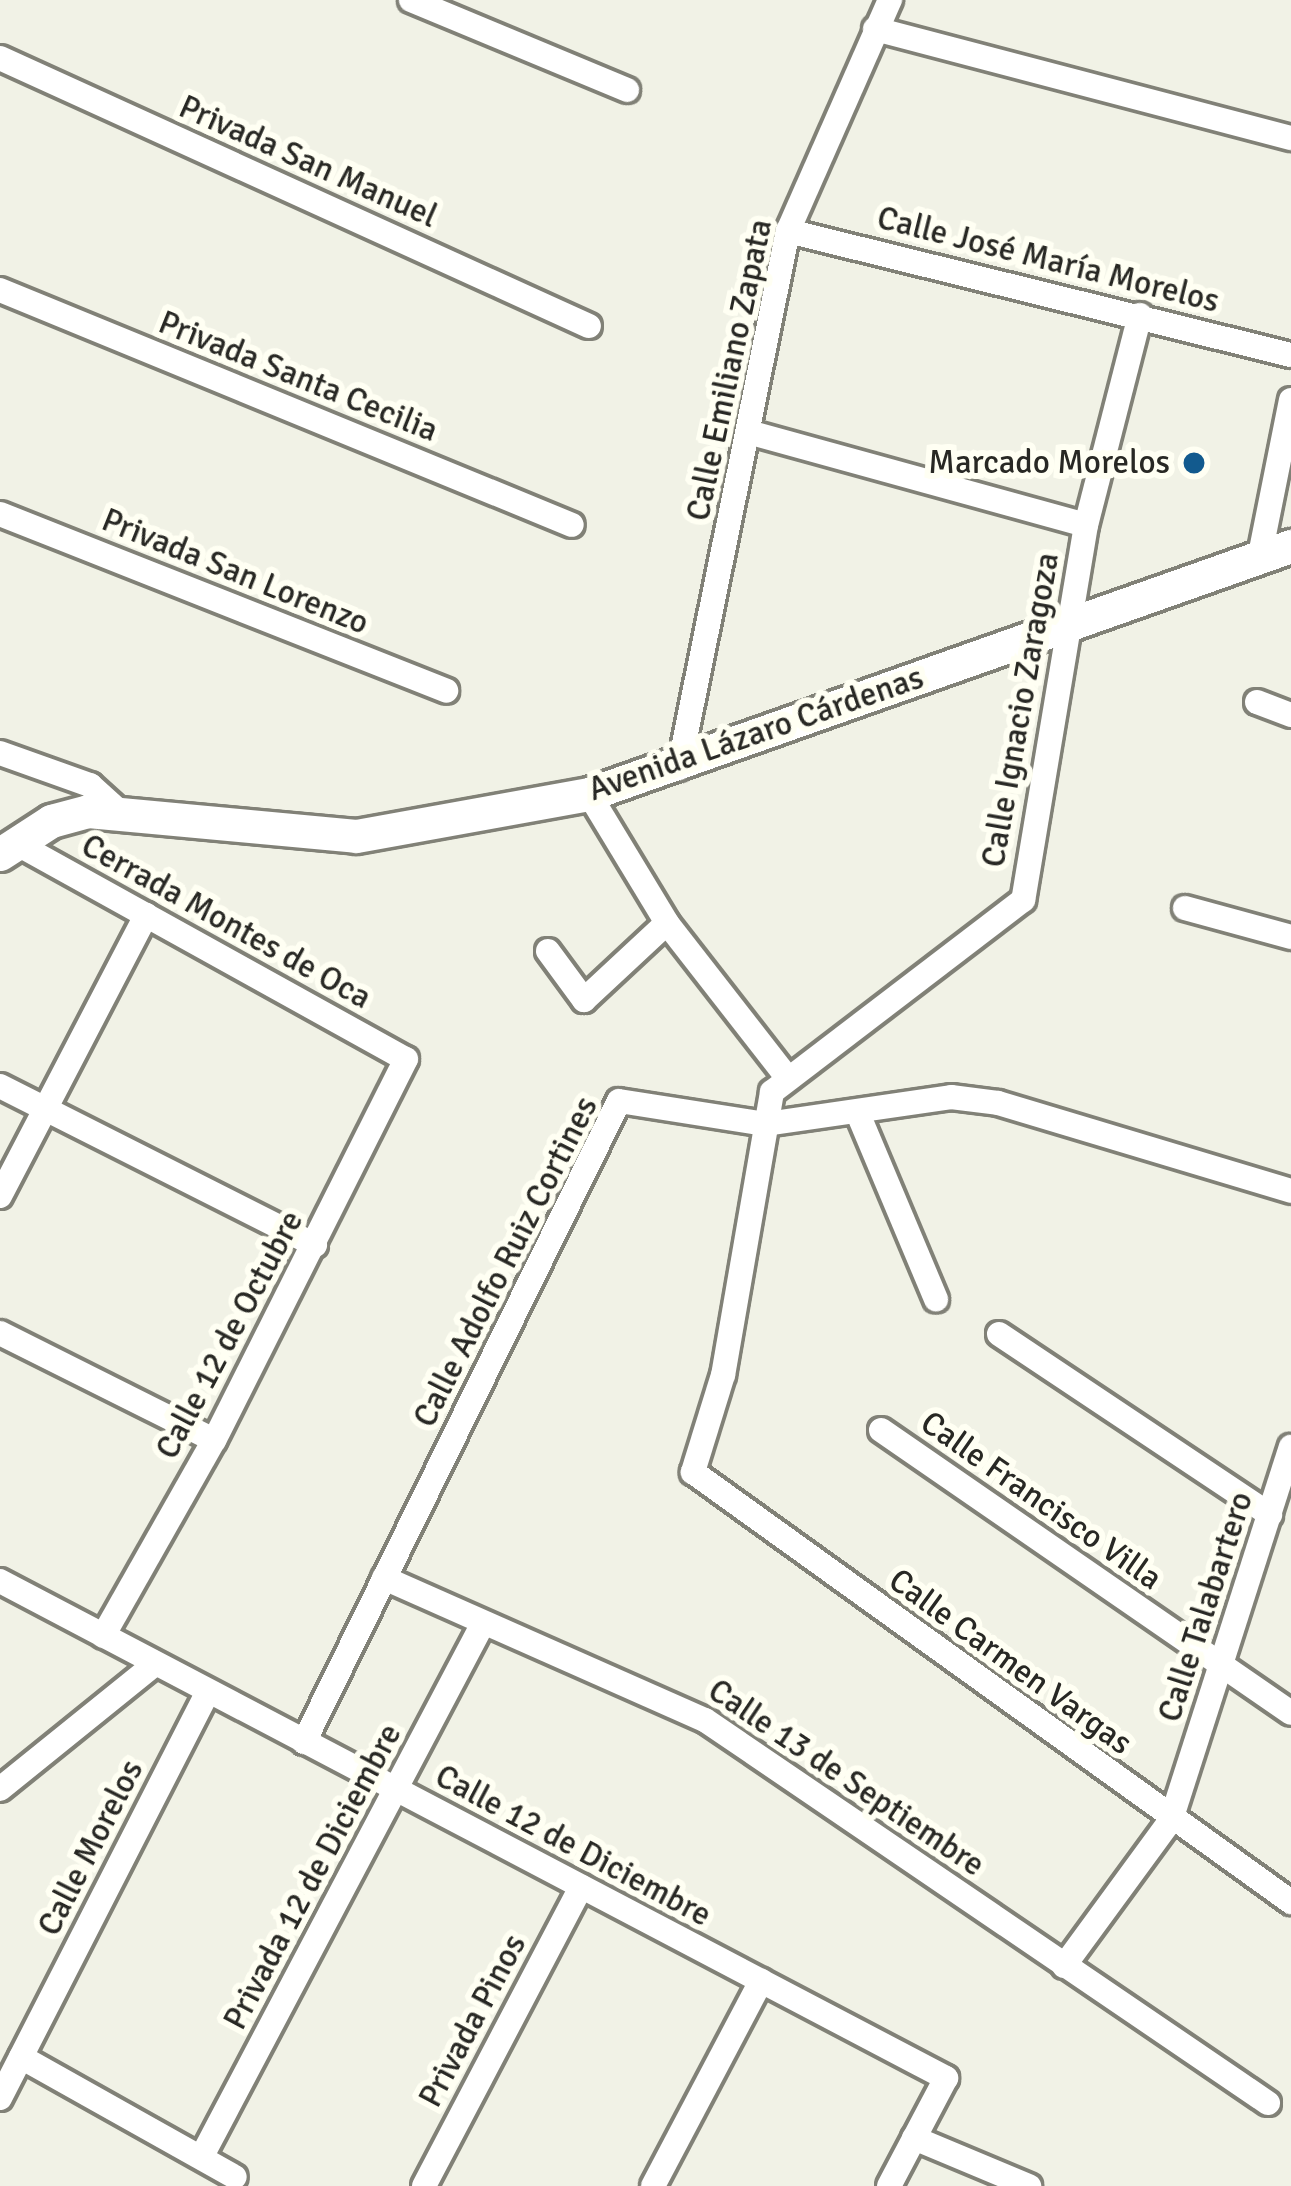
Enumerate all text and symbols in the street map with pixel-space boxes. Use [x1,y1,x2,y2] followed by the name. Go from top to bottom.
[173,87,443,237] street label: Privada San Manuel
[873,198,1223,322] street label: Calle José María Morelos
[679,216,781,524] street label: Calle Emiliano Zapata
[153,303,443,451] street label: Privada Santa Cecilia
[928,443,1170,483] place label: Marcado Morelos
[1181,450,1207,476] marker: Marcado Morelos
[96,500,374,644] street label: Privada San Lorenzo
[974,550,1068,870] street label: Calle Ignacio Zaragoza
[583,658,929,810] street label: Avenida Lázaro Cárdenas
[74,826,378,1018] street label: Cerrada Montes de Oca
[405,1090,607,1434] street label: Calle Adolfo Ruiz Cortines
[148,1204,312,1466] street label: Calle 12 de Octubre
[913,1403,1169,1599] street label: Calle Francisco Villa
[1150,1487,1262,1727] street label: Calle Talabartero
[881,1561,1139,1763] street label: Calle Carmen Vargas
[700,1671,992,1885] street label: Calle 13 de Septiembre
[216,1718,410,2036] street label: Privada 12 de Diciembre
[30,1754,152,1942] street label: Calle Morelos
[428,1757,718,1935] street label: Calle 12 de Diciembre
[411,1928,535,2114] street label: Privada Pinos

